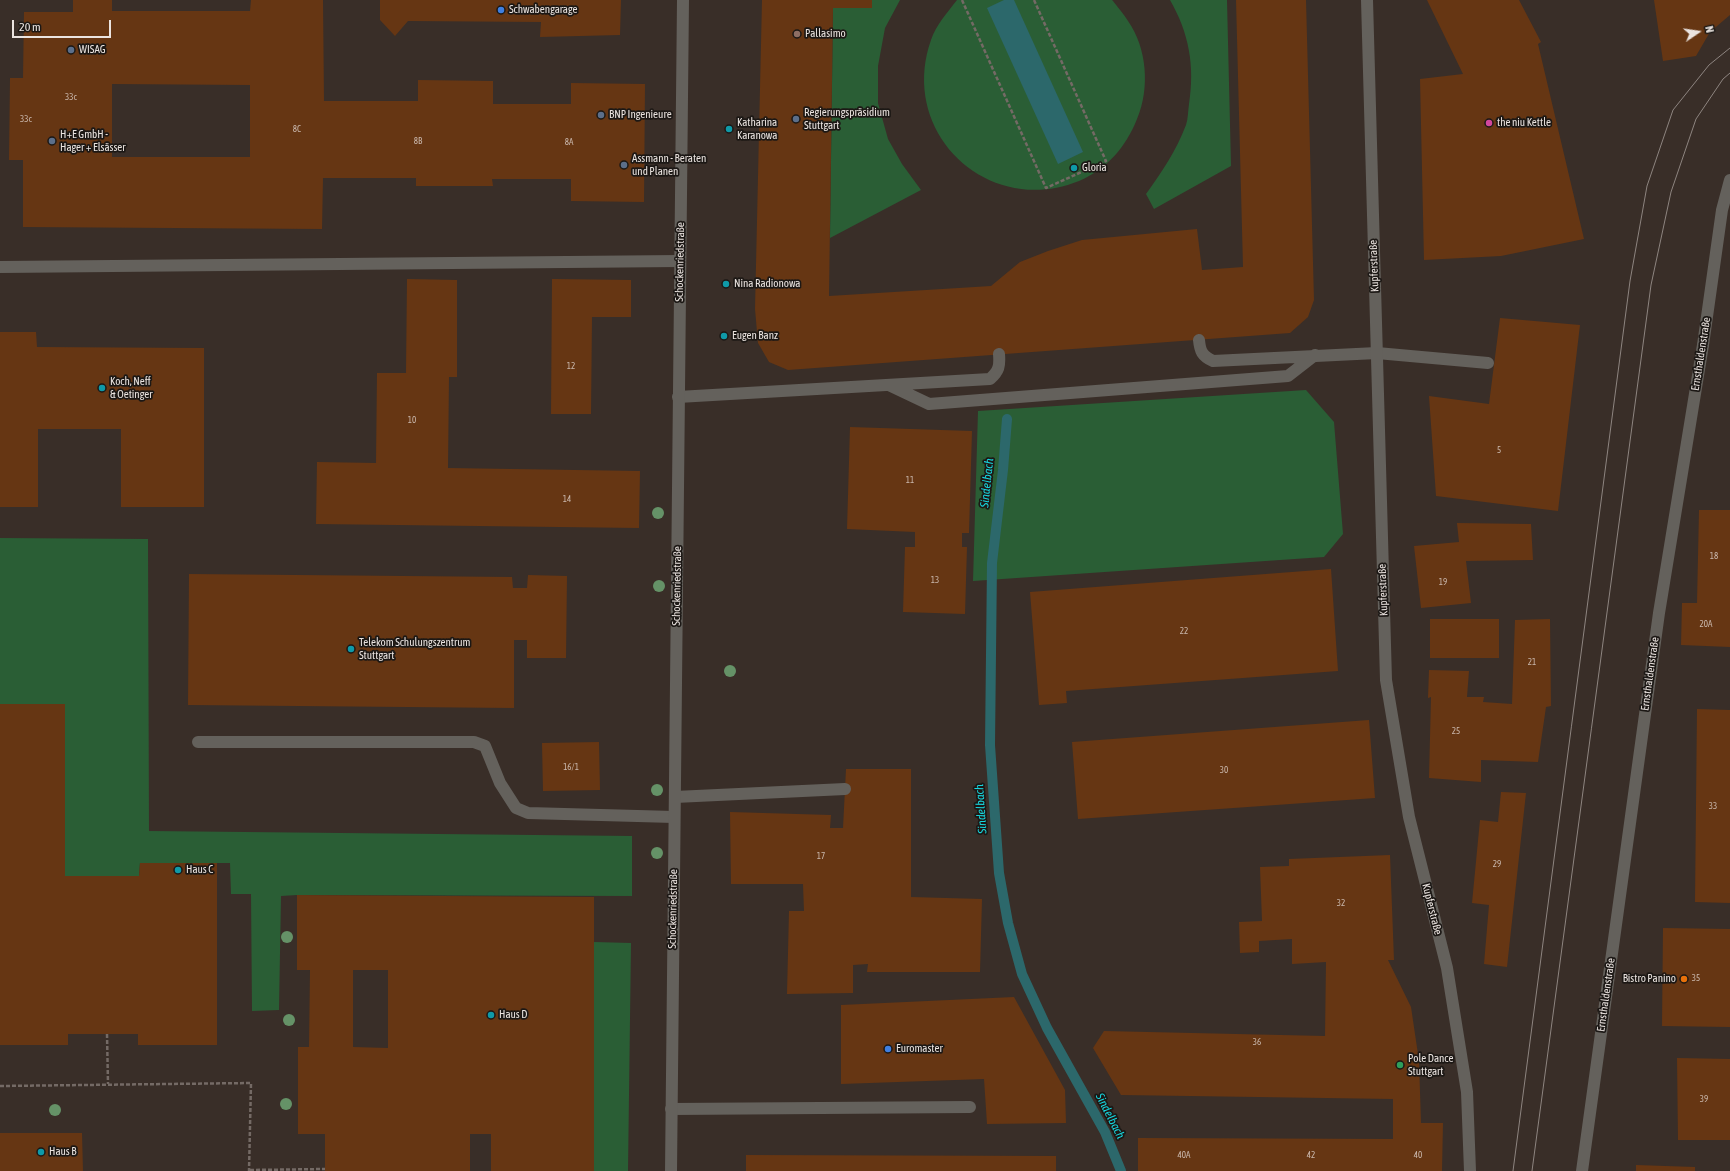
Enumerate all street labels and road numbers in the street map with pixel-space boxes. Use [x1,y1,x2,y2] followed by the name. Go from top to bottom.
[673,222,687,302] street label: Schockenriedstraße
[1366,240,1382,292] street label: Kupferstraße
[1689,316,1713,392] street label: Ernsthaldenstraße
[670,546,684,626] street label: Schockenriedstraße
[1375,564,1391,616] street label: Kupferstraße
[1638,636,1662,712] street label: Ernsthaldenstraße
[666,869,680,949] street label: Schockenriedstraße
[1419,882,1445,936] street label: Kupferstraße
[1594,957,1618,1033] street label: Ernsthaldenstraße

